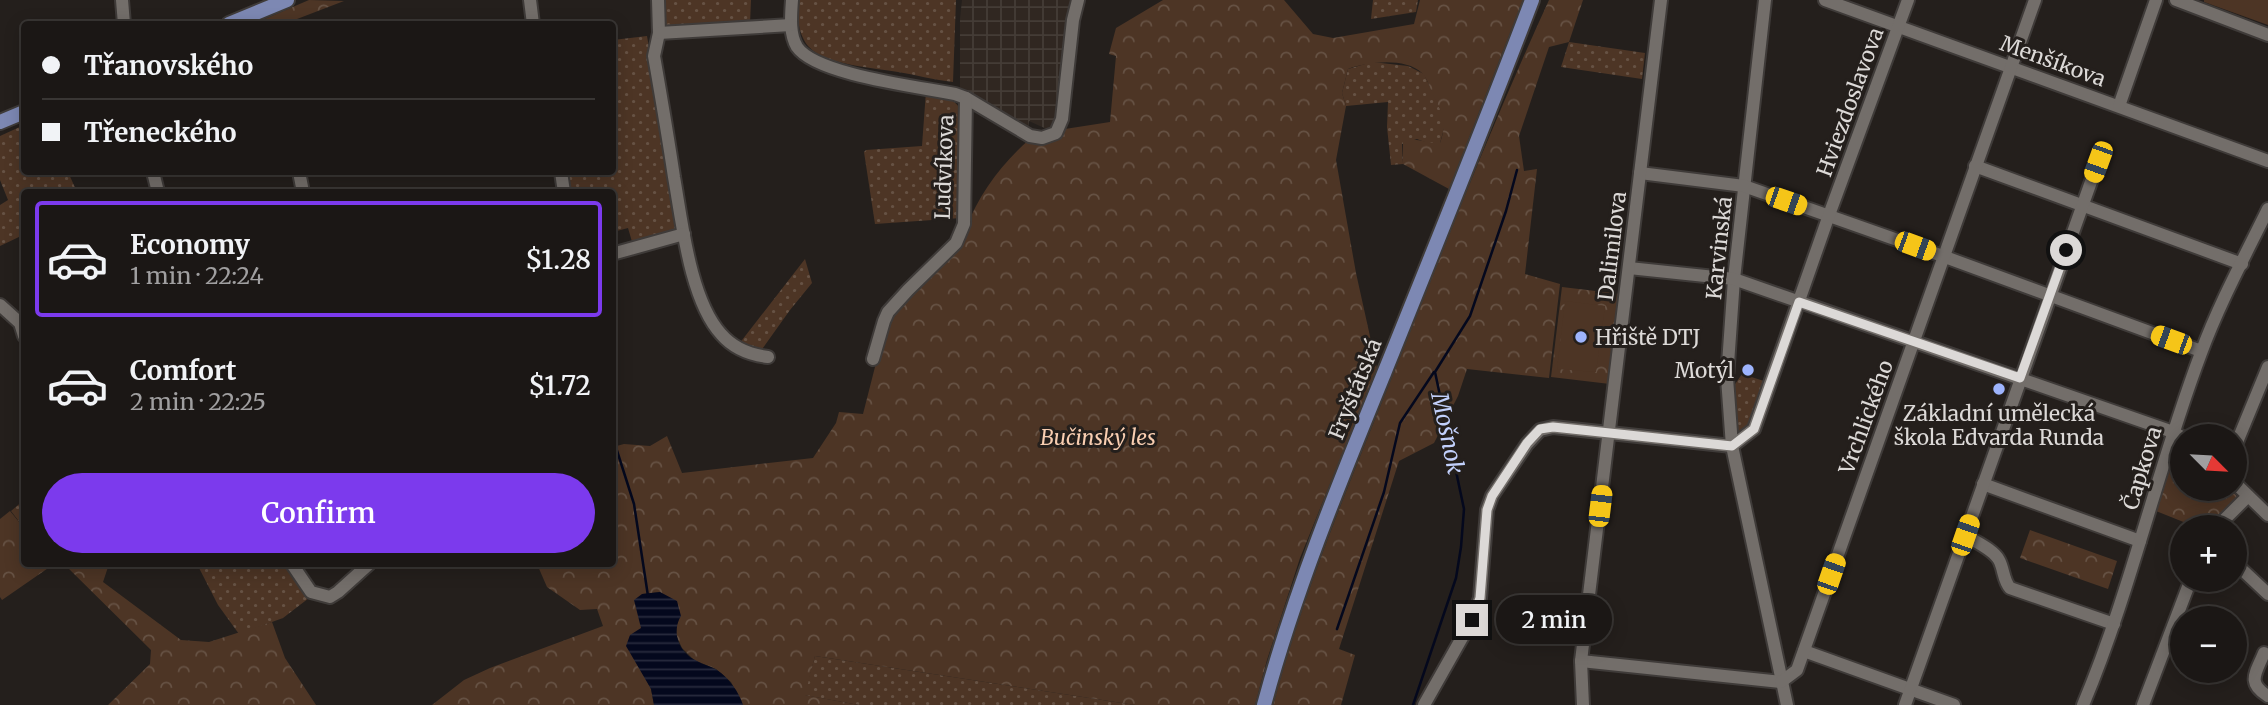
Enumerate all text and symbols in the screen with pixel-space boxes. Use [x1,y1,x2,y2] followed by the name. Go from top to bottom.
[1810,24,1890,180] street label: Hviezdoslavova
[1996,29,2110,93] street label: Menšíkova
[84,49,253,82] text: Třanovského
[929,114,959,220] street label: Ludvíkova
[84,116,237,149] text: Třeneckého
[2081,139,2116,185] car
[1763,184,1810,218] car
[1592,190,1632,302] street label: Dalimilova
[1700,195,1738,301] street label: Karvinská
[46,228,109,291] icon: car
[130,228,250,261] text: Economy
[1892,229,1939,263] car
[2050,234,2082,266] route start
[525,243,591,276] text: $1.28
[130,261,264,290] text: 1 min · 22:24
[2148,323,2195,357] car
[1595,324,1701,351] place label: Hřiště DTJ
[1573,329,1589,345] marker: Hřiště DTJ
[1322,334,1388,444] street label: Fryštátská
[46,354,109,417] icon: car
[130,354,236,387] text: Comfort
[1833,356,1899,479] street label: Vrchlického
[1674,357,1734,384] place label: Motýl
[1740,362,1756,378] marker: Motýl
[528,369,591,402] text: $1.72
[1991,381,2007,397] marker: Základní umělecká škola Edvarda Runda
[130,387,266,416] text: 2 min · 22:25
[1425,389,1471,477] water label: Mošnok
[1894,400,2104,451] place label: Základní umělecká škola Edvarda Runda
[2117,423,2167,513] street label: Čapkova
[1040,424,1156,451] park label: Bučinský les
[2170,424,2247,500] north arrow
[2170,424,2247,683] map controls
[42,473,595,553] button: Confirm
[1588,484,1613,528] car
[1949,512,1982,558] car
[2170,515,2247,592] button: +
[1815,551,1848,597] car
[1496,596,1612,644] callout: 2 min
[1456,604,1488,636] route end
[1522,605,1586,634] text: 2 min
[2170,606,2247,683] button: −

